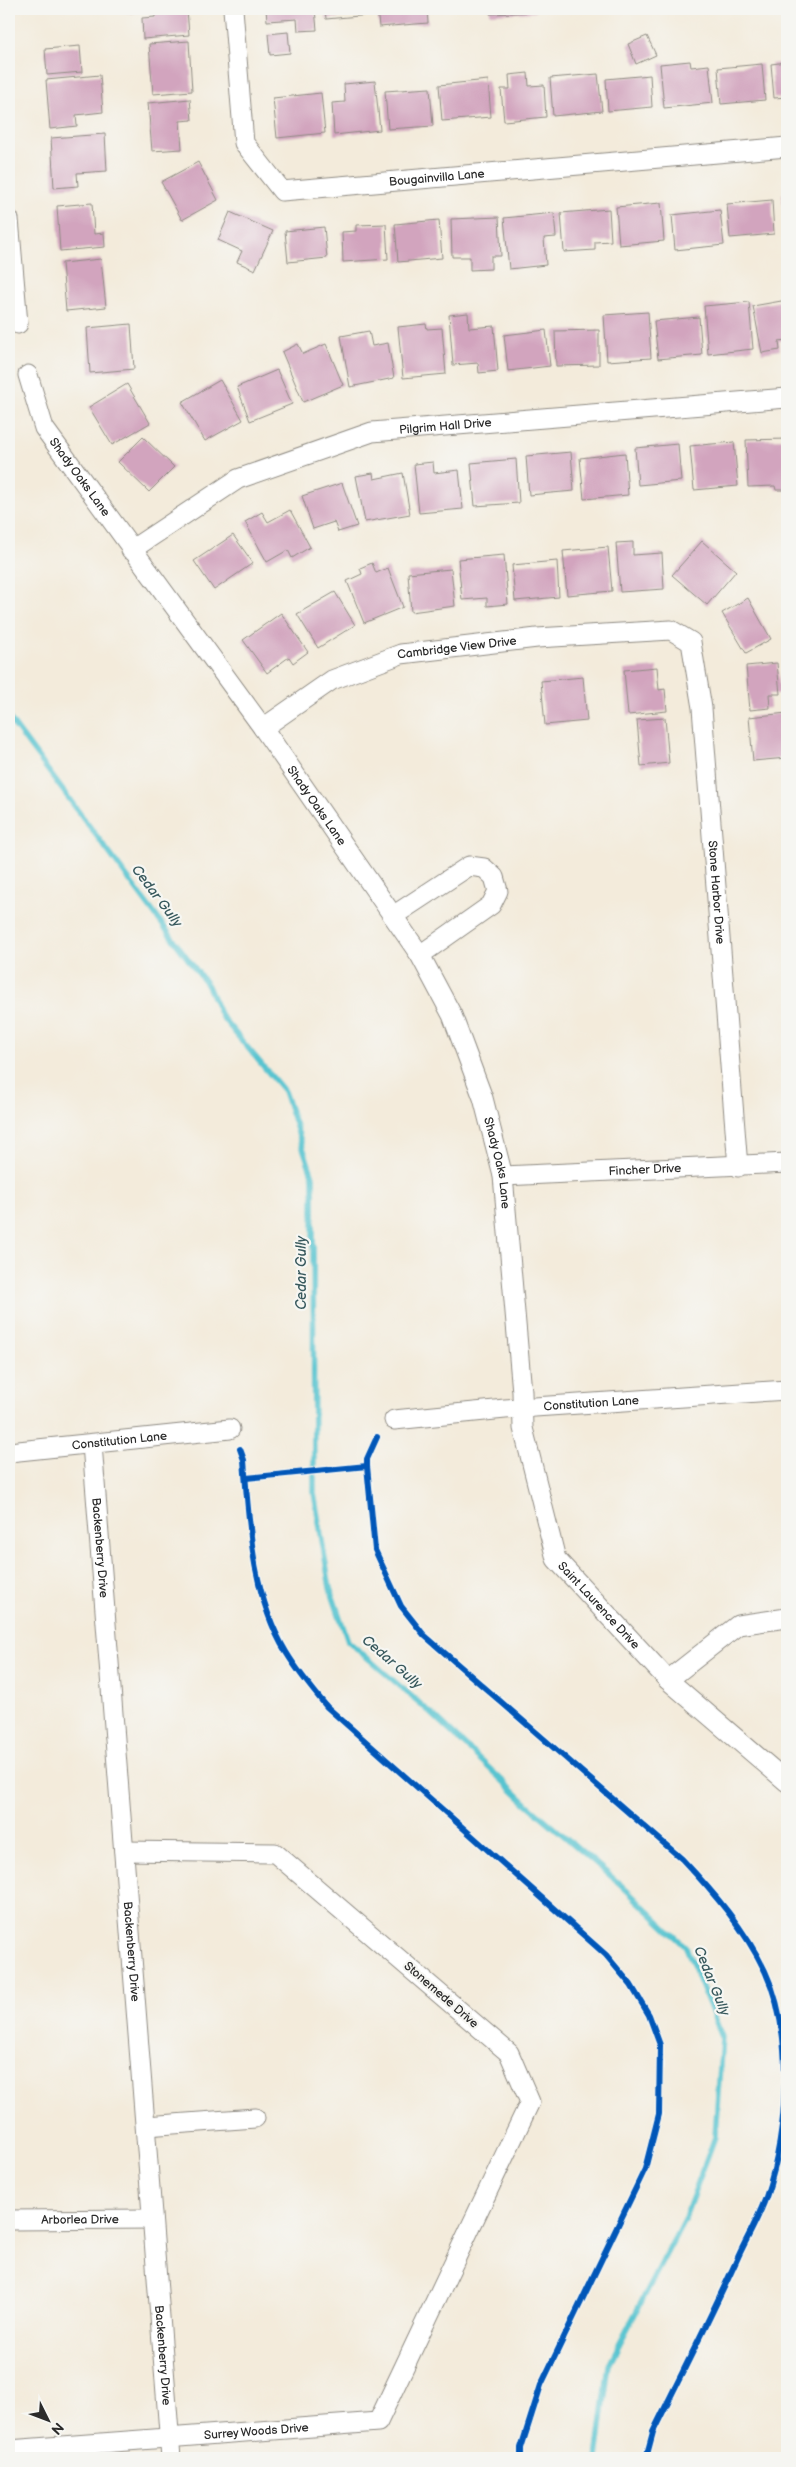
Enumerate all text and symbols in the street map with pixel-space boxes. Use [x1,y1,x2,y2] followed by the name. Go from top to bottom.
[388,166,485,189] street label: Bougainvilla Lane
[399,415,492,437] street label: Pilgrim Hall Drive
[46,435,113,519] street label: Shady Oaks Lane
[396,633,517,662] street label: Cambridge View Drive
[284,763,349,848] street label: Shady Oaks Lane
[705,840,728,945] street label: Stone Harbor Drive
[128,861,186,931] water label: Cedar Gully
[481,1115,513,1209] street label: Shady Oaks Lane
[608,1160,682,1179] street label: Fincher Drive
[293,1235,310,1310] water label: Cedar Gully
[543,1392,639,1414] street label: Constitution Lane
[71,1428,168,1453] street label: Constitution Lane
[89,1497,111,1598] street label: Backenberry Drive
[555,1559,643,1652] street label: Saint Laurence Drive
[359,1631,426,1693] water label: Cedar Gully
[120,1901,143,2002] street label: Backenberry Drive
[690,1944,734,2019] water label: Cedar Gully
[401,1959,481,2031] street label: Stonemede Drive
[41,2212,119,2227] street label: Arborlea Drive
[152,2305,174,2406] street label: Backenberry Drive
[22,2394,72,2444] north arrow
[47,2419,67,2438] text: N
[203,2420,309,2443] street label: Surrey Woods Drive

